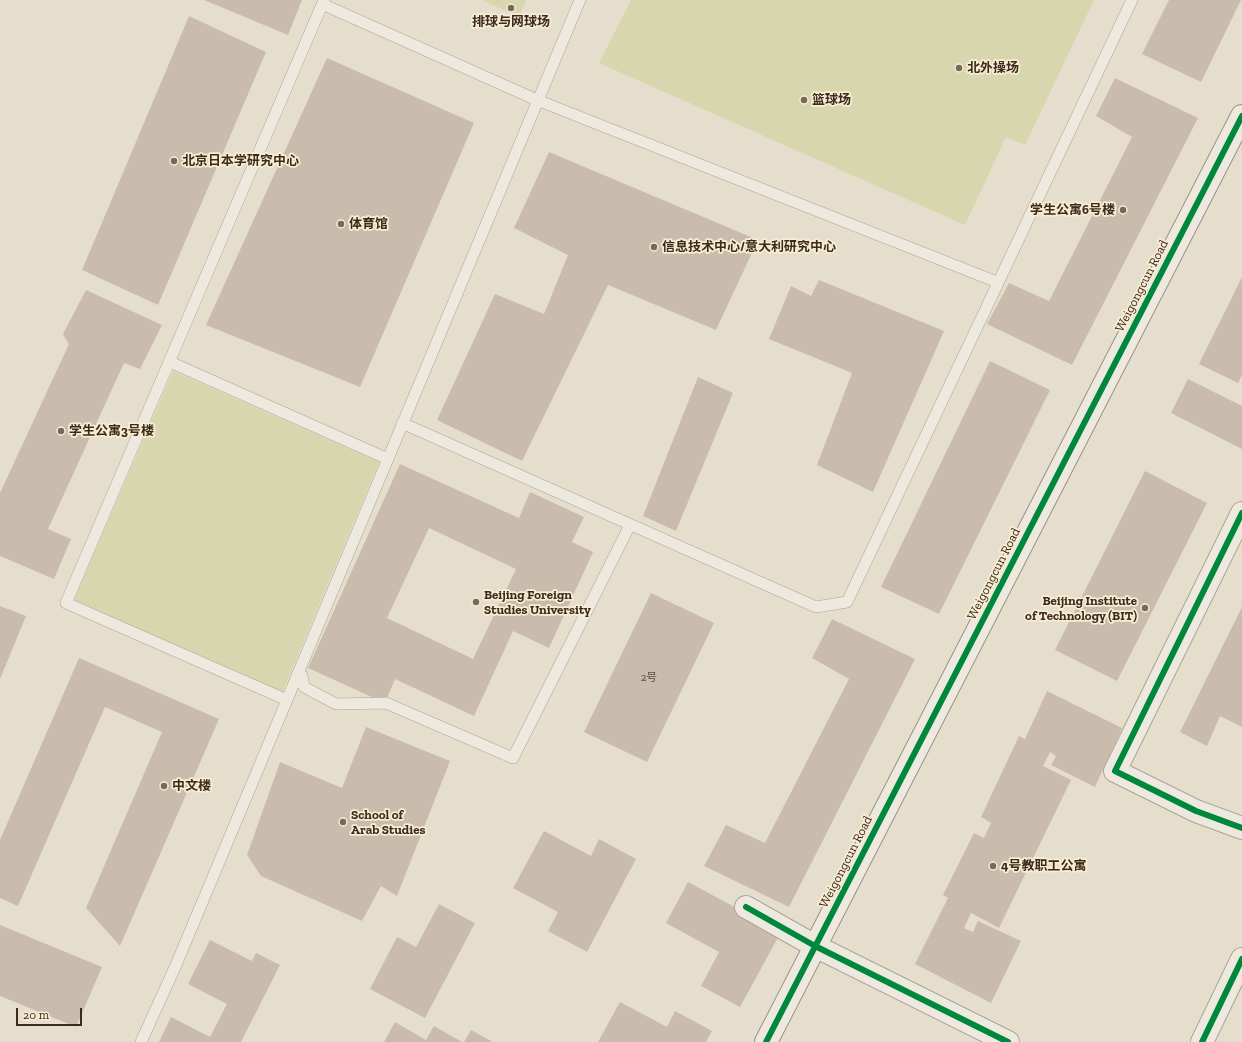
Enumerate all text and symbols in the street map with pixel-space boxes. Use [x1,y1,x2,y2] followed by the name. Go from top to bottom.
[506,3,516,13] marker: 排球与网球场
[472,14,550,30] place label: 排球与网球场
[967,60,1019,76] place label: 北外操场
[954,63,964,73] marker: 北外操场
[812,92,851,108] place label: 篮球场
[799,95,809,105] marker: 篮球场
[182,153,299,169] place label: 北京日本学研究中心
[169,156,179,166] marker: 北京日本学研究中心
[1030,202,1115,218] place label: 学生公寓6号楼
[1118,205,1128,215] marker: 学生公寓6号楼
[349,216,388,232] place label: 体育馆
[336,219,346,229] marker: 体育馆
[1112,237,1172,335] street label: Weigongcun Road
[662,239,836,255] place label: 信息技术中心/意大利研究中心
[649,242,659,252] marker: 信息技术中心/意大利研究中心
[69,423,154,439] place label: 学生公寓3号楼
[56,426,66,436] marker: 学生公寓3号楼
[964,525,1024,623] street label: Weigongcun Road
[484,587,591,618] place label: Beijing Foreign Studies University
[1025,593,1137,624] place label: Beijing Institute of Technology (BIT)
[471,597,481,607] marker: Beijing Foreign Studies University
[1140,603,1150,613] marker: Beijing Institute of Technology (BIT)
[641,671,657,685] house number: 2号
[172,778,211,794] place label: 中文楼
[159,781,169,791] marker: 中文楼
[351,807,425,838] place label: School of Arab Studies
[816,813,876,911] street label: Weigongcun Road
[338,817,348,827] marker: School of Arab Studies
[1001,858,1086,874] place label: 4号教职工公寓
[988,861,998,871] marker: 4号教职工公寓
[18,1000,84,1026] scale bar
[23,1008,49,1022] text: 20 m

